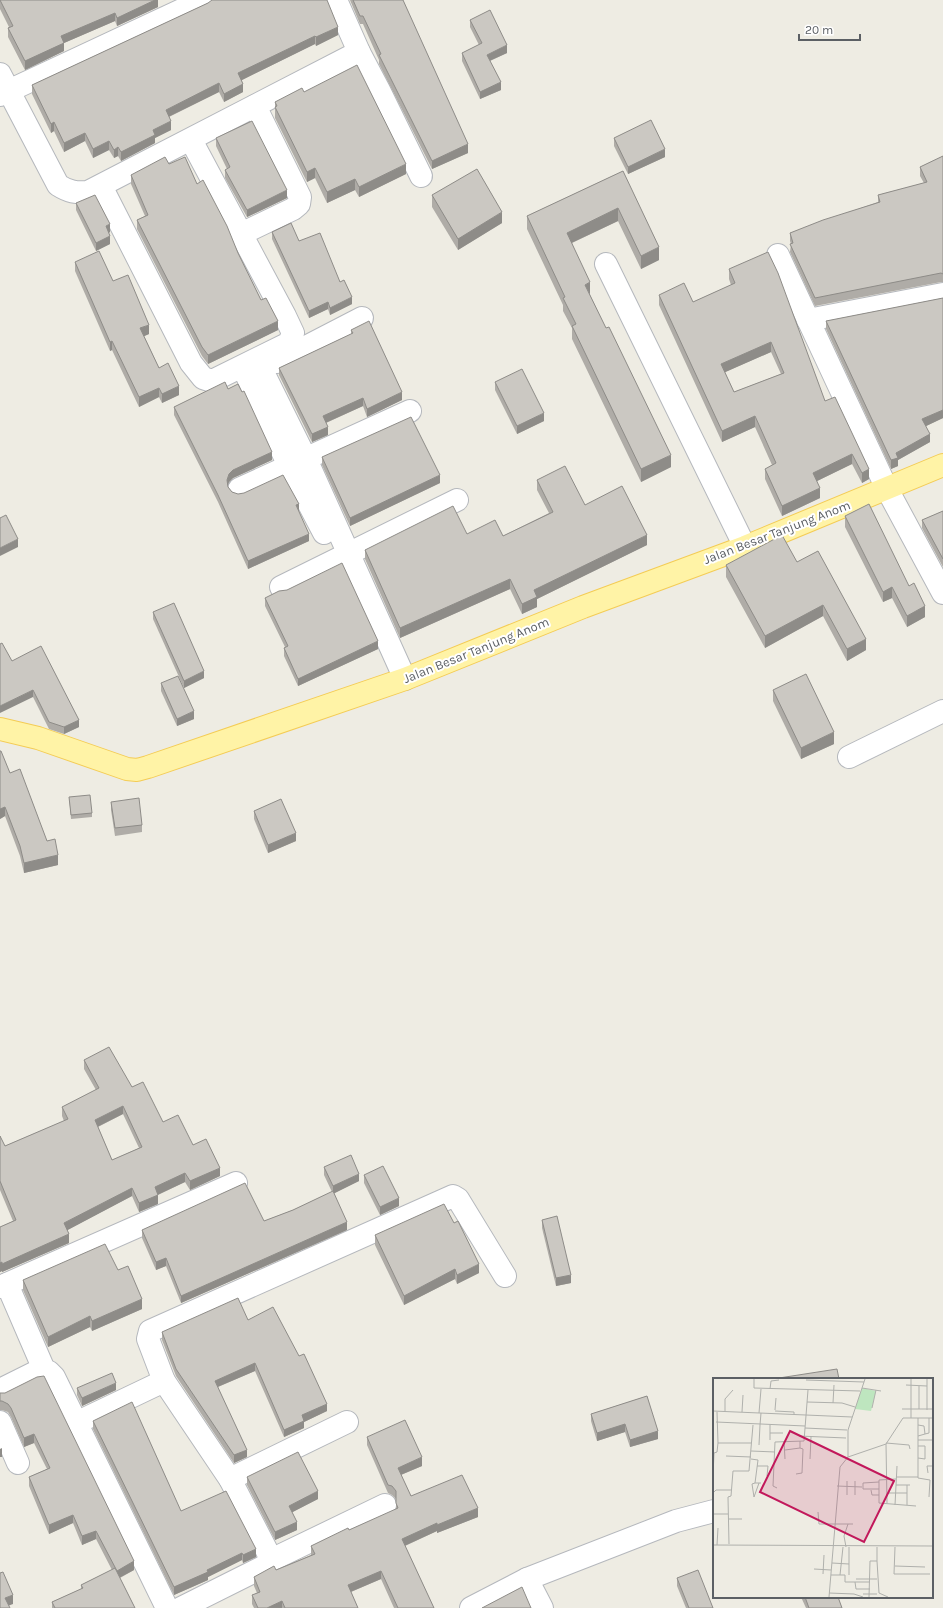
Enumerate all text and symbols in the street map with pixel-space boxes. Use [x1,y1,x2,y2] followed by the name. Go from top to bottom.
[799,16,860,42] scale bar
[805,23,833,37] text: 20 m
[702,497,852,567] street label: Jalan Besar Tanjung Anom
[401,614,551,686] street label: Jalan Besar Tanjung Anom
[713,1378,933,1598] inset map

